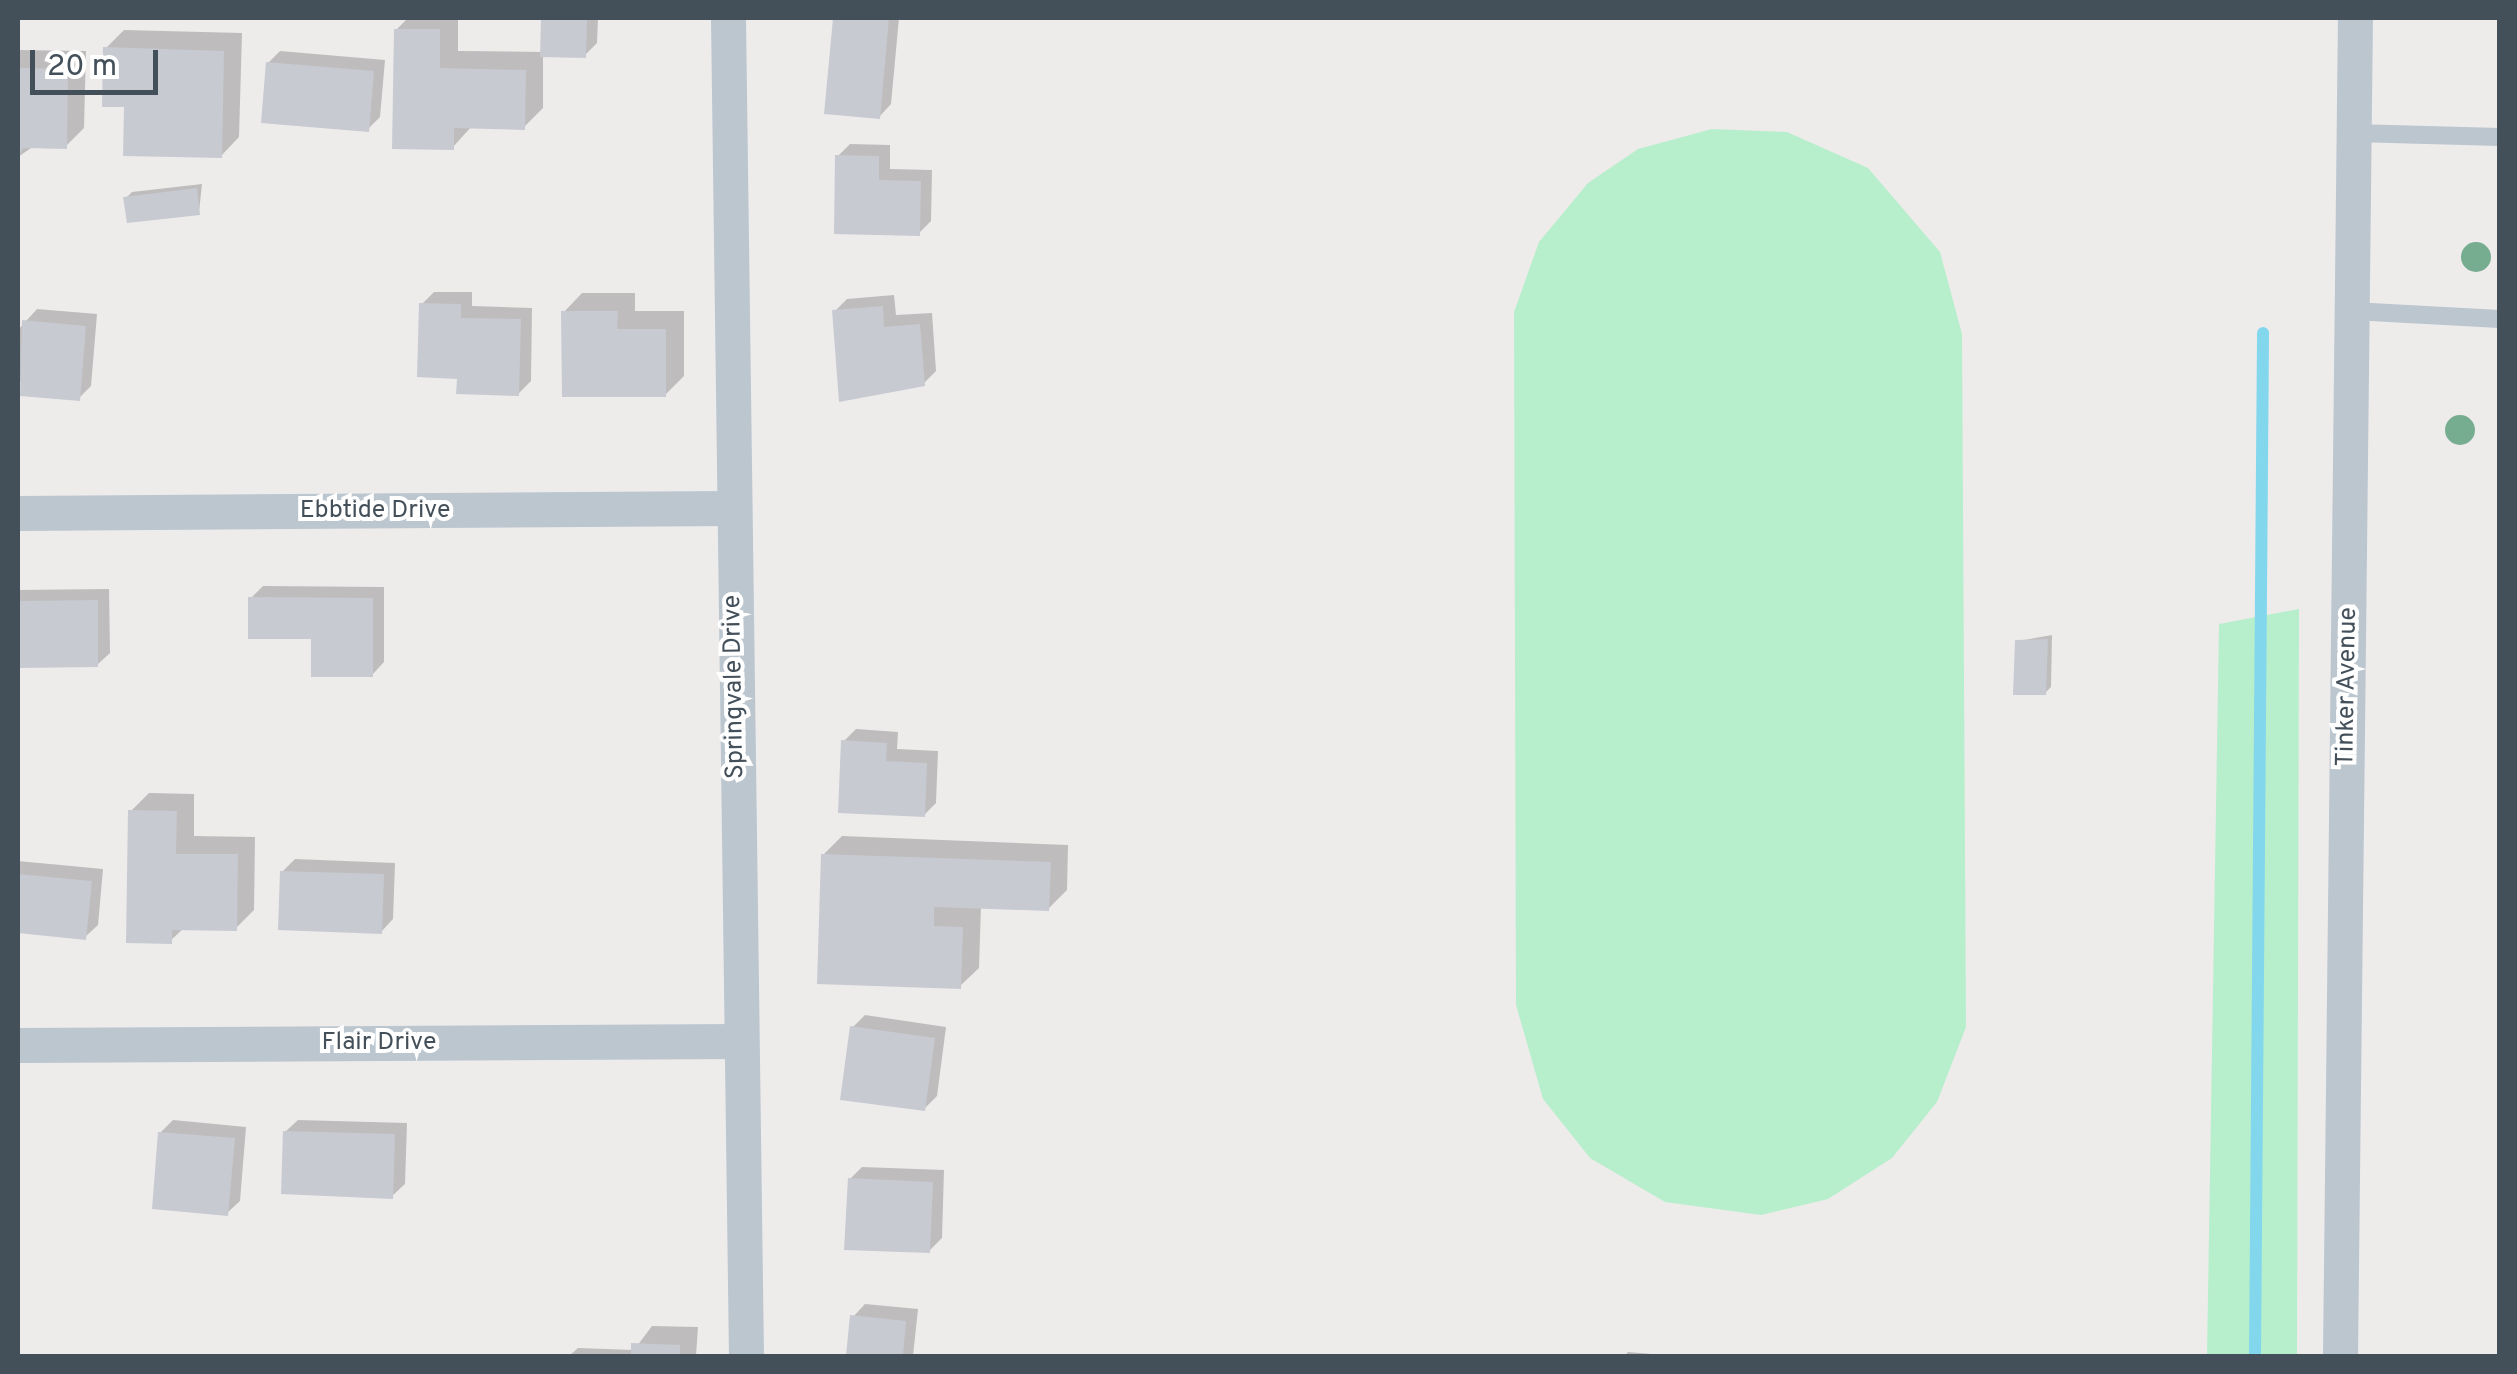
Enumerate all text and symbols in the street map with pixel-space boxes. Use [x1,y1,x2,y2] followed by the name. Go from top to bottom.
[35,30,162,92] scale bar
[47,49,117,86] text: 20 m
[300,496,450,526] street label: Ebbtide Drive
[718,595,752,779] street label: Springvale Drive
[2332,607,2364,767] street label: Tinker Avenue
[322,1028,436,1058] street label: Flair Drive

